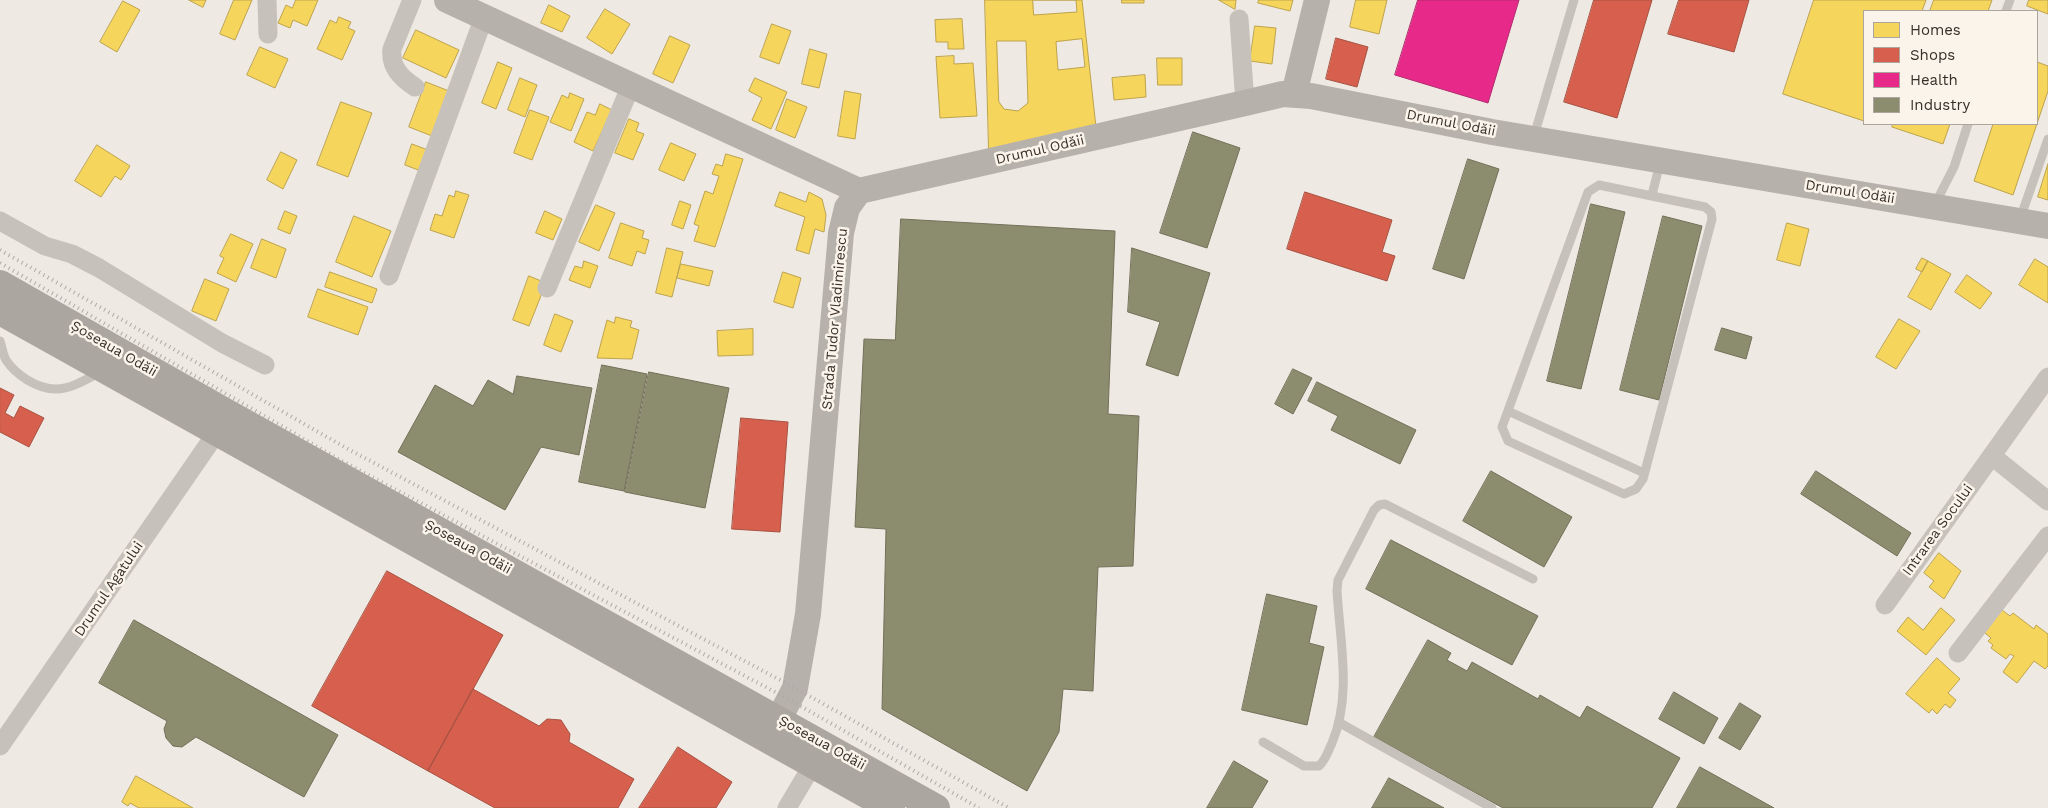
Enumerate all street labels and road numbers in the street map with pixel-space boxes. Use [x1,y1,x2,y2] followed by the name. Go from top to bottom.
[1405,106,1497,140] street label: Drumul Odăii
[994,132,1086,168] street label: Drumul Odăii
[1804,177,1896,207] street label: Drumul Odăii
[819,228,851,410] street label: Strada Tudor Vladimirescu
[68,318,160,380] street label: Șoseaua Odăii
[1899,481,1977,579] street label: Intrarea Socului
[422,516,514,578] street label: Șoseaua Odăii
[71,538,147,640] street label: Drumul Agatului
[776,712,868,774] street label: Șoseaua Odăii

